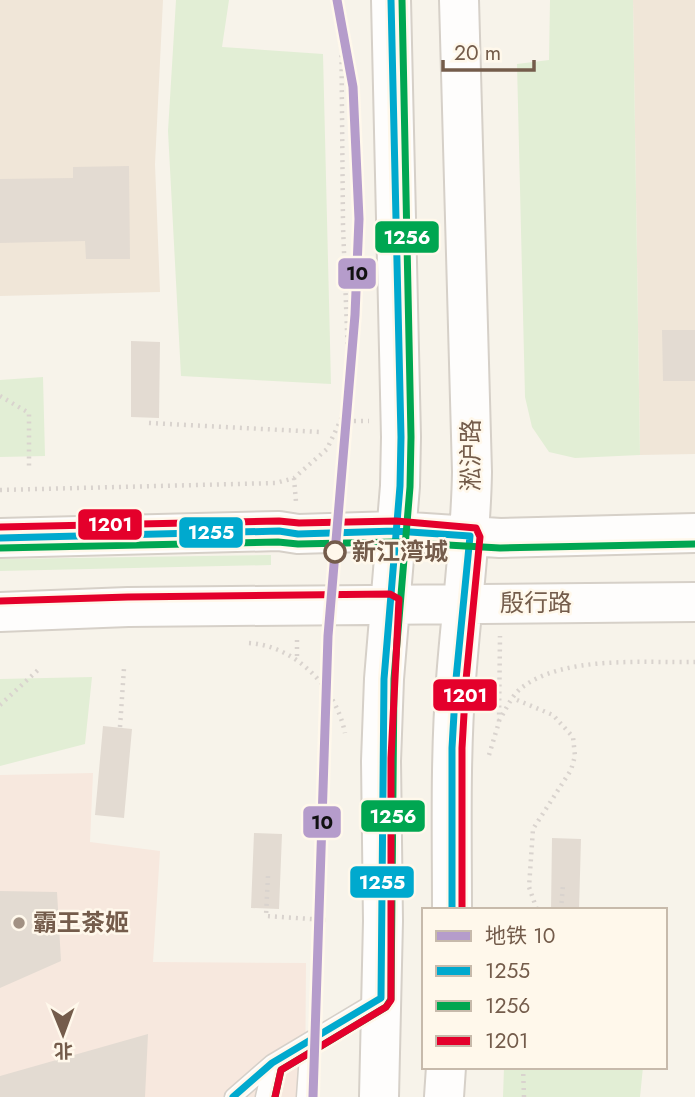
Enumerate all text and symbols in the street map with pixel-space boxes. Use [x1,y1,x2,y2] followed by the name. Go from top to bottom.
[443,28,534,72] scale bar
[454,38,501,68] text: 20 m
[374,220,440,254] line badge: 1256
[383,224,431,251] text: 1256
[337,257,377,290] line badge: 10
[346,260,368,287] text: 10
[453,419,488,491] street label: 淞沪路
[77,508,143,541] line badge: 1201
[88,511,132,538] text: 1201
[178,516,244,549] line badge: 1255
[188,519,234,546] text: 1255
[352,534,448,569] place label: 新江湾城
[324,541,346,563] marker: 新江湾城
[500,585,572,620] street label: 殷行路
[432,678,498,712] line badge: 1201
[443,682,487,709] text: 1201
[360,799,426,833] line badge: 1256
[369,803,417,830] text: 1256
[302,805,342,839] line badge: 10
[311,809,333,836] text: 10
[349,865,415,899] line badge: 1255
[359,869,405,896] text: 1255
[33,905,129,940] place label: 霸王茶姬
[422,908,667,1069] legend
[11,915,27,931] marker: 霸王茶姬
[485,921,555,951] text: 地铁 10
[485,956,530,986] text: 1255
[485,991,530,1021] text: 1256
[28,999,98,1069] north arrow
[485,1026,528,1056] text: 1201
[54,1037,73,1064] text: 北

